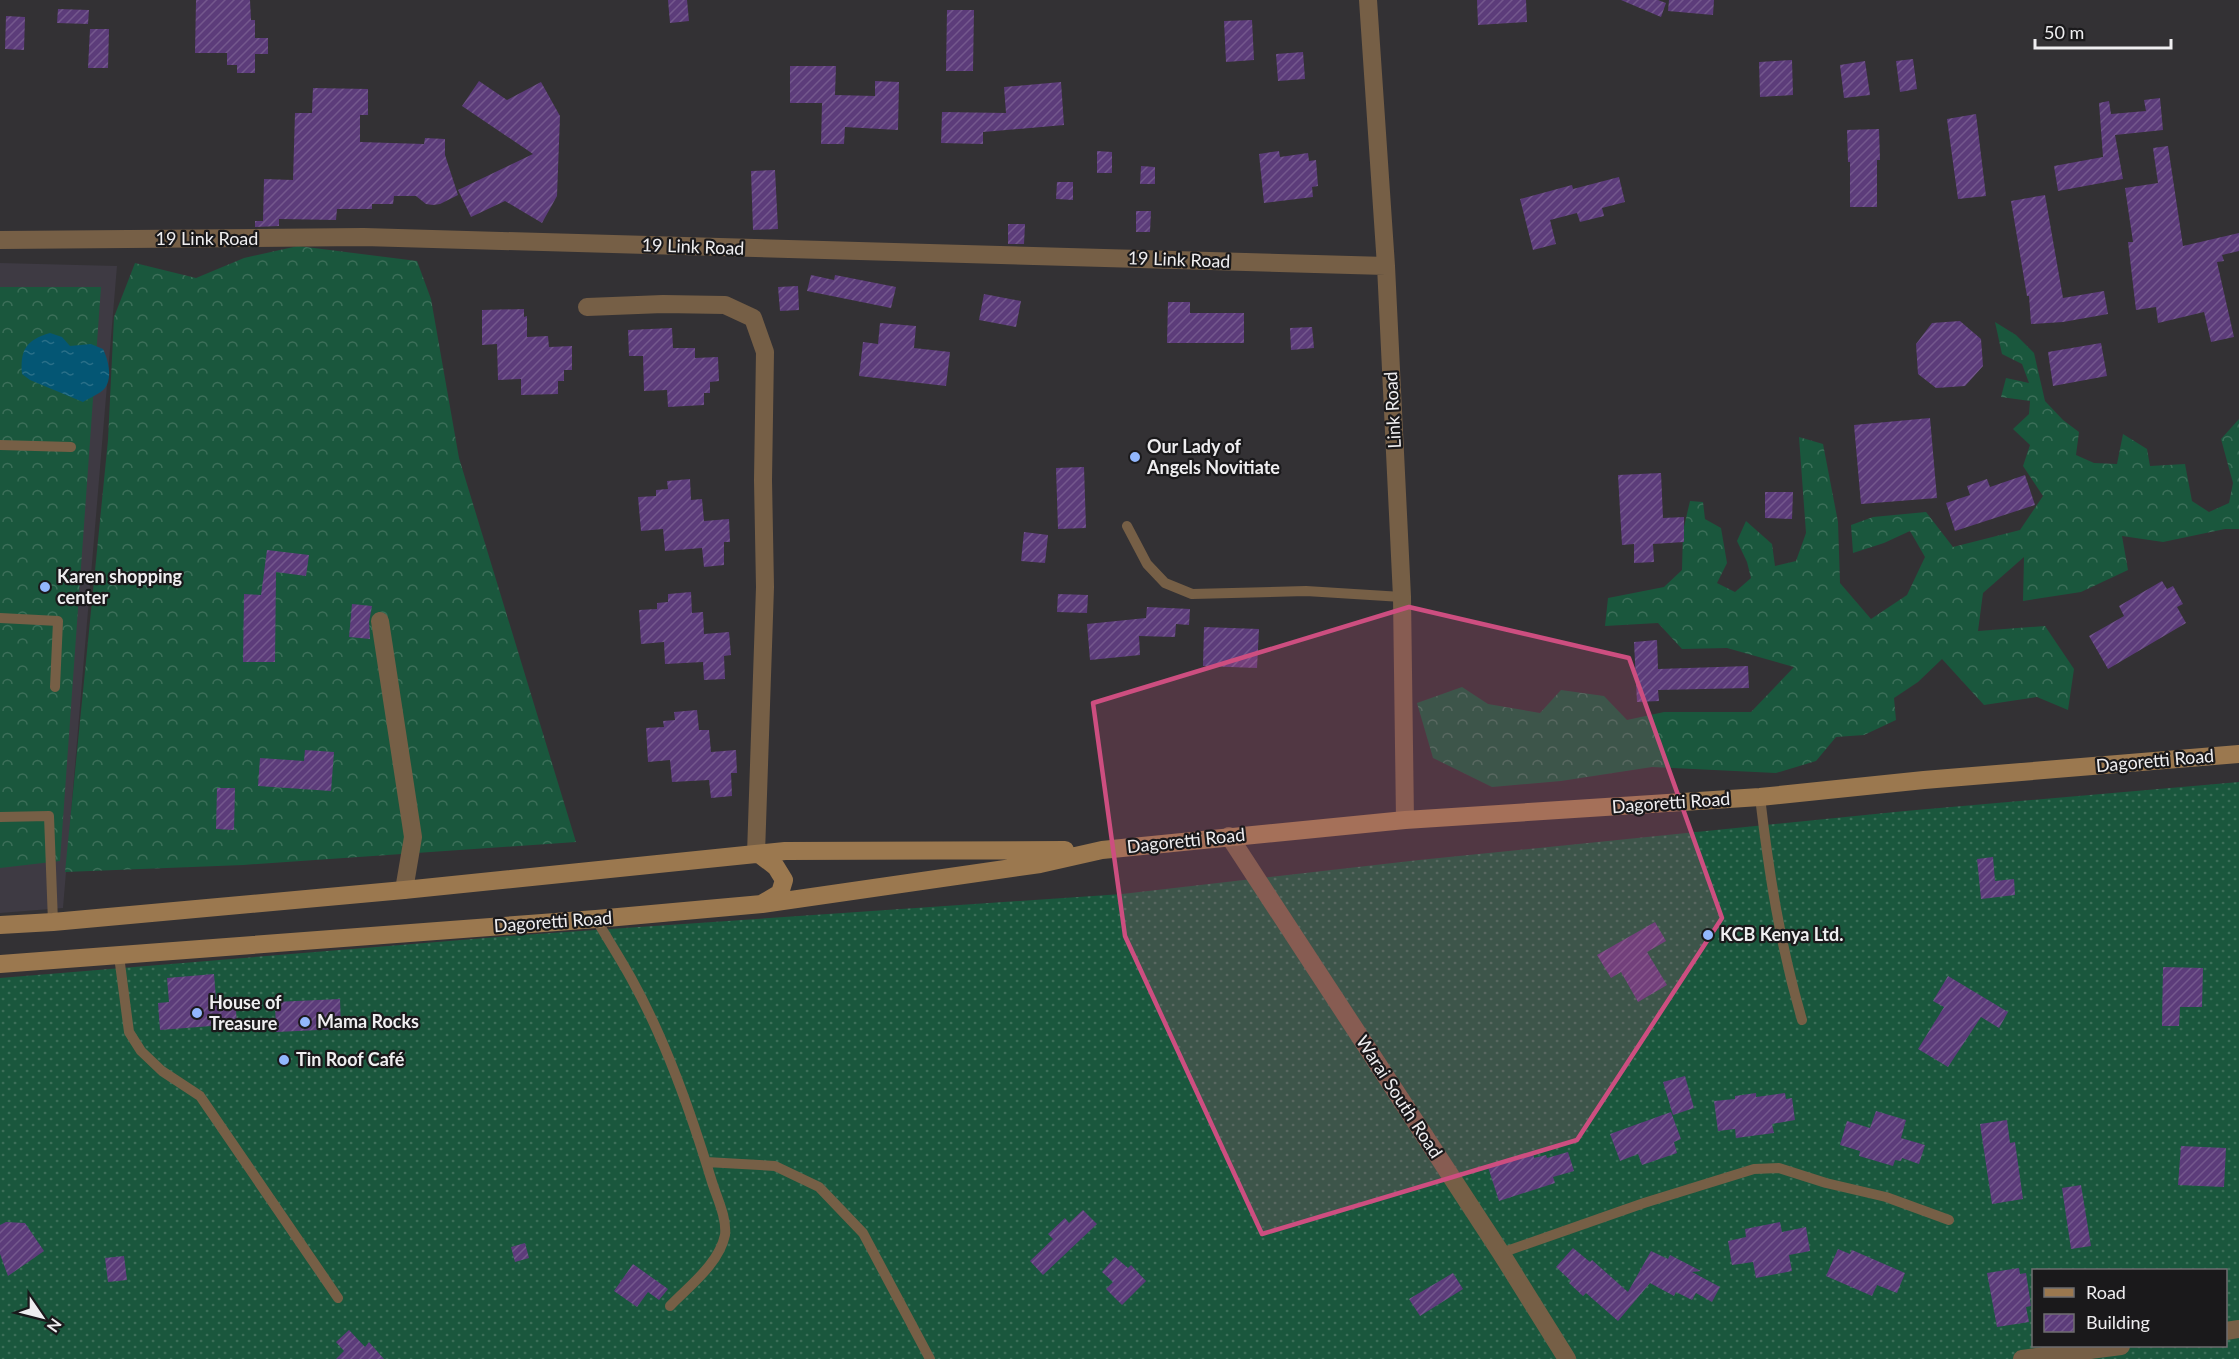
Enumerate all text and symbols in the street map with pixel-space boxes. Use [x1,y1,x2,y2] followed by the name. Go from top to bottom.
[2035,12,2172,50] scale bar
[2044,21,2084,43] text: 50 m
[156,227,258,249] street label: 19 Link Road
[641,233,745,259] street label: 19 Link Road
[1127,246,1231,272] street label: 19 Link Road
[1379,371,1405,449] street label: Link Road
[1146,435,1280,478] place label: Our Lady of Angels Novitiate
[1128,450,1142,464] marker: Our Lady of Angels Novitiate
[57,565,183,608] place label: Karen shopping center
[38,580,52,594] marker: Karen shopping center
[2095,744,2215,776] street label: Dagoretti Road
[1611,787,1731,817] street label: Dagoretti Road
[1126,823,1246,857] street label: Dagoretti Road
[493,906,613,936] street label: Dagoretti Road
[1720,923,1844,945] place label: KCB Kenya Ltd.
[1701,928,1715,942] marker: KCB Kenya Ltd.
[209,991,282,1034] place label: House of Treasure
[190,1006,204,1020] marker: House of Treasure
[317,1010,419,1032] place label: Mama Rocks
[298,1015,312,1029] marker: Mama Rocks
[1352,1031,1448,1162] street label: Warai South Road
[296,1048,405,1070] place label: Tin Roof Café
[277,1053,291,1067] marker: Tin Roof Café
[2032,1269,2227,1347] legend
[2086,1281,2126,1303] text: Road
[12,1287,72,1347] north arrow
[2086,1311,2150,1333] text: Building
[43,1315,66,1336] text: N

